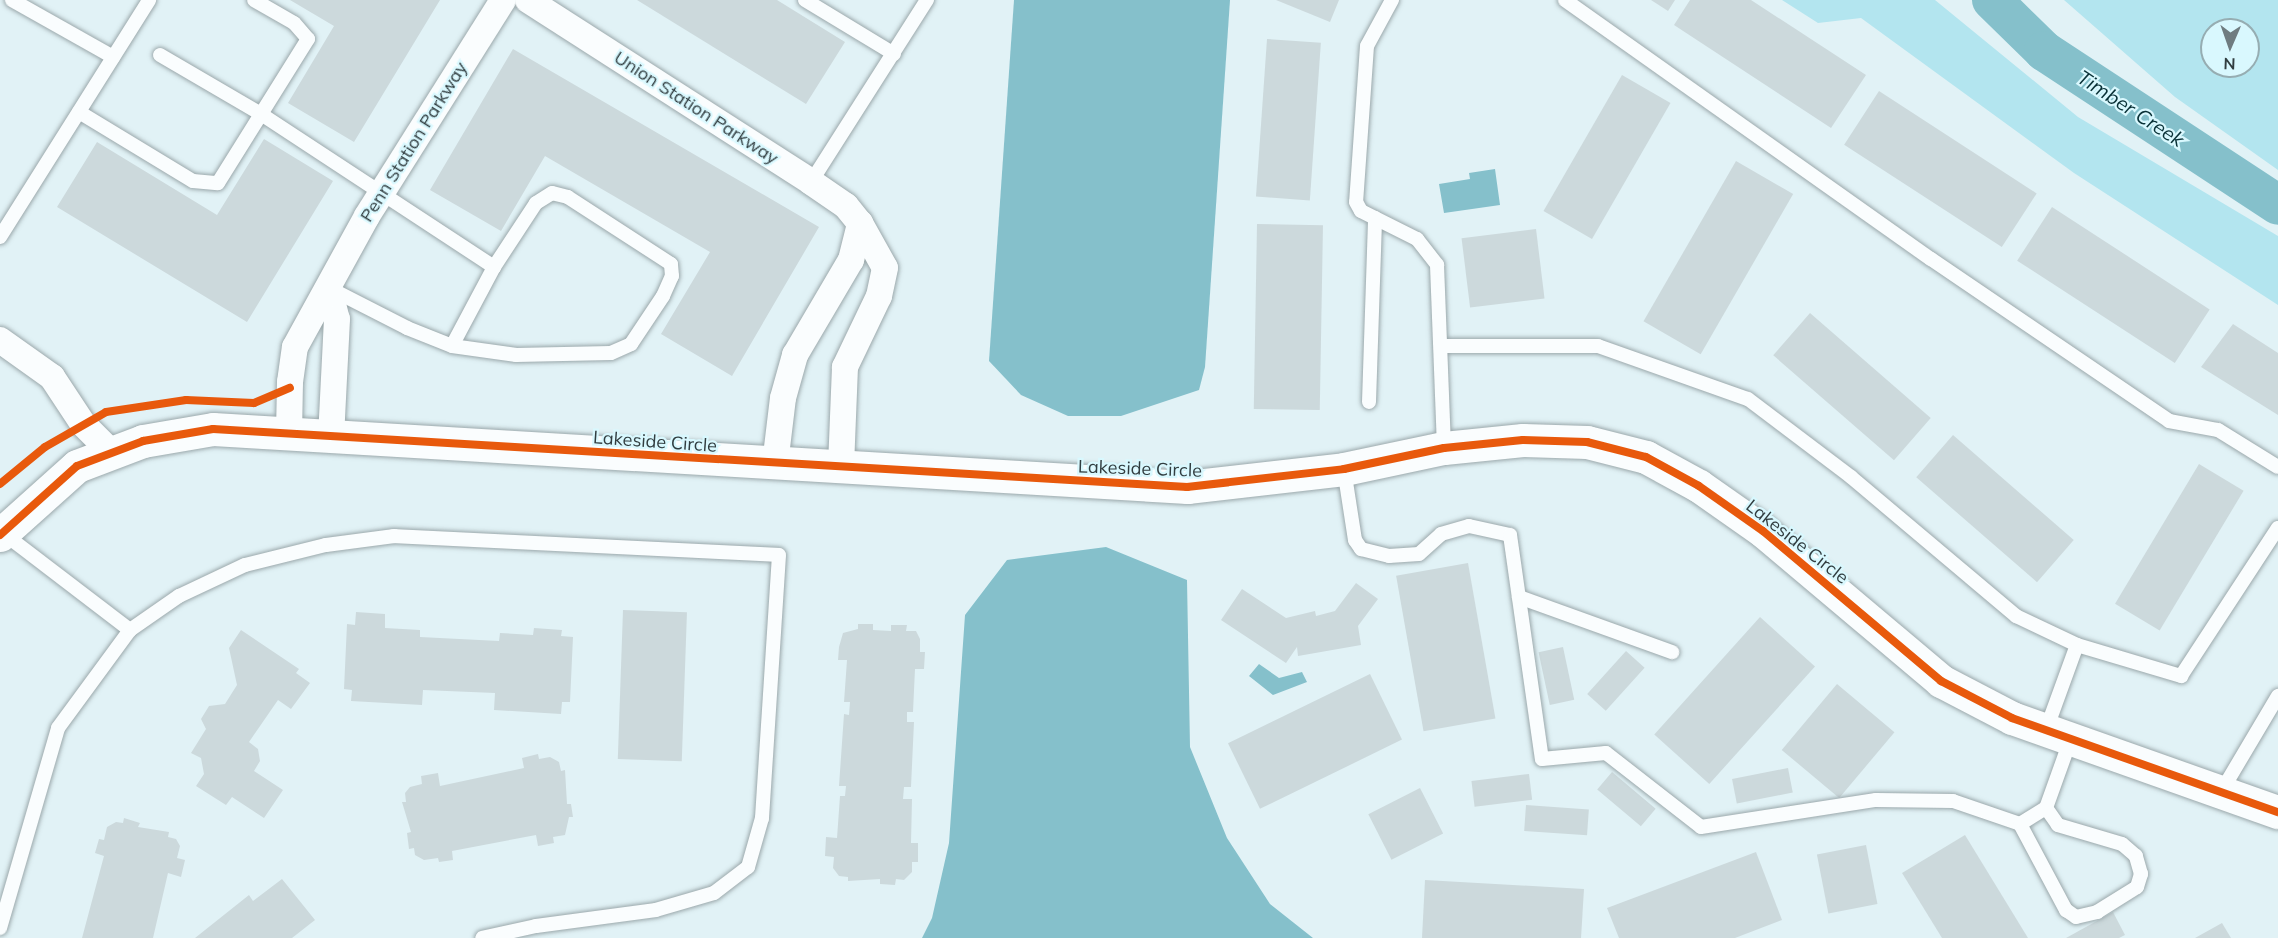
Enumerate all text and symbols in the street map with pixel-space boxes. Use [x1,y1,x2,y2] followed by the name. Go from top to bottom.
[2200,18,2260,78] north arrow
[610,47,782,169] street label: Union Station Parkway
[2223,54,2236,74] text: N
[356,58,472,226] street label: Penn Station Parkway
[2073,65,2189,151] water label: Timber Creek
[592,427,718,457] street label: Lakeside Circle
[1078,456,1202,482] street label: Lakeside Circle
[1742,495,1852,589] street label: Lakeside Circle

